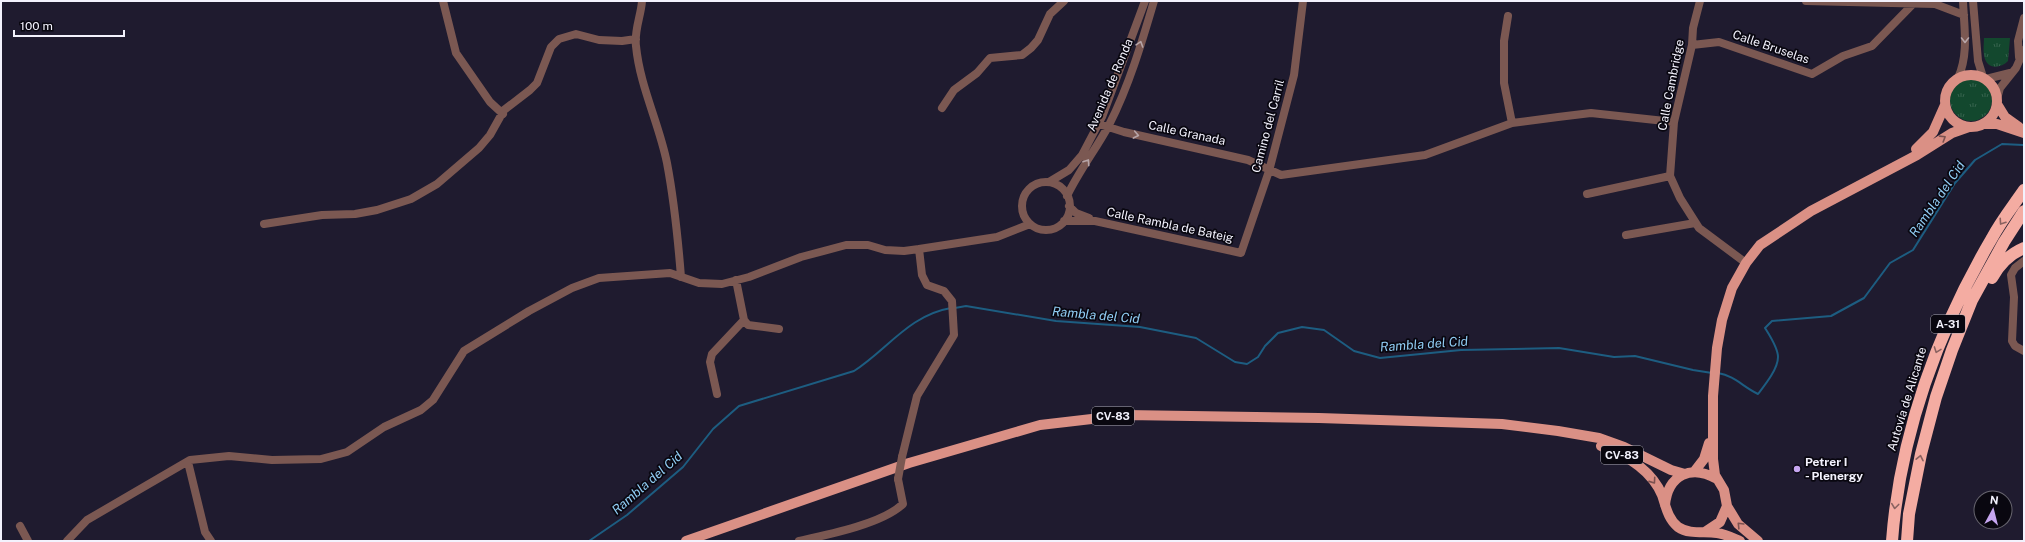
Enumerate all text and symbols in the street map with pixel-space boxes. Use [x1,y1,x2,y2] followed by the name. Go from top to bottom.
[14,12,124,38] scale bar
[20,19,53,33] text: 100 m
[1731,27,1811,67] street label: Calle Bruselas
[1084,37,1136,133] street label: Avenida de Ronda
[1961,37,1969,43] one-way arrow
[1655,38,1687,132] street label: Calle Cambridge
[1136,41,1144,48] one-way arrow
[1249,77,1287,174] street label: Camino del Carril
[1147,118,1227,148] street label: Calle Granada
[1133,130,1139,138] one-way arrow
[1939,135,1946,143] one-way arrow
[1906,158,1968,240] water label: Rambla del Cid
[1082,159,1090,166] one-way arrow
[1105,205,1235,245] street label: Calle Rambla de Bateig
[1999,218,2007,225] one-way arrow
[1051,304,1141,326] water label: Rambla del Cid
[1931,315,1965,333] road number: A-31
[1379,333,1469,355] water label: Rambla del Cid
[1885,345,1930,453] street label: Autovía de Alicante
[1933,347,1941,354] one-way arrow
[1092,407,1134,425] road number: CV-83
[1601,446,1643,464] road number: CV-83
[609,448,686,518] water label: Rambla del Cid
[1805,455,1863,483] place label: Petrer I - Plenergy
[1916,455,1924,461] one-way arrow
[1792,464,1802,474] marker: Petrer I - Plenergy
[1648,477,1656,484] one-way arrow
[1973,490,2013,530] north arrow
[1989,494,1999,507] text: N
[1891,503,1900,509] one-way arrow
[1737,522,1745,530] one-way arrow

